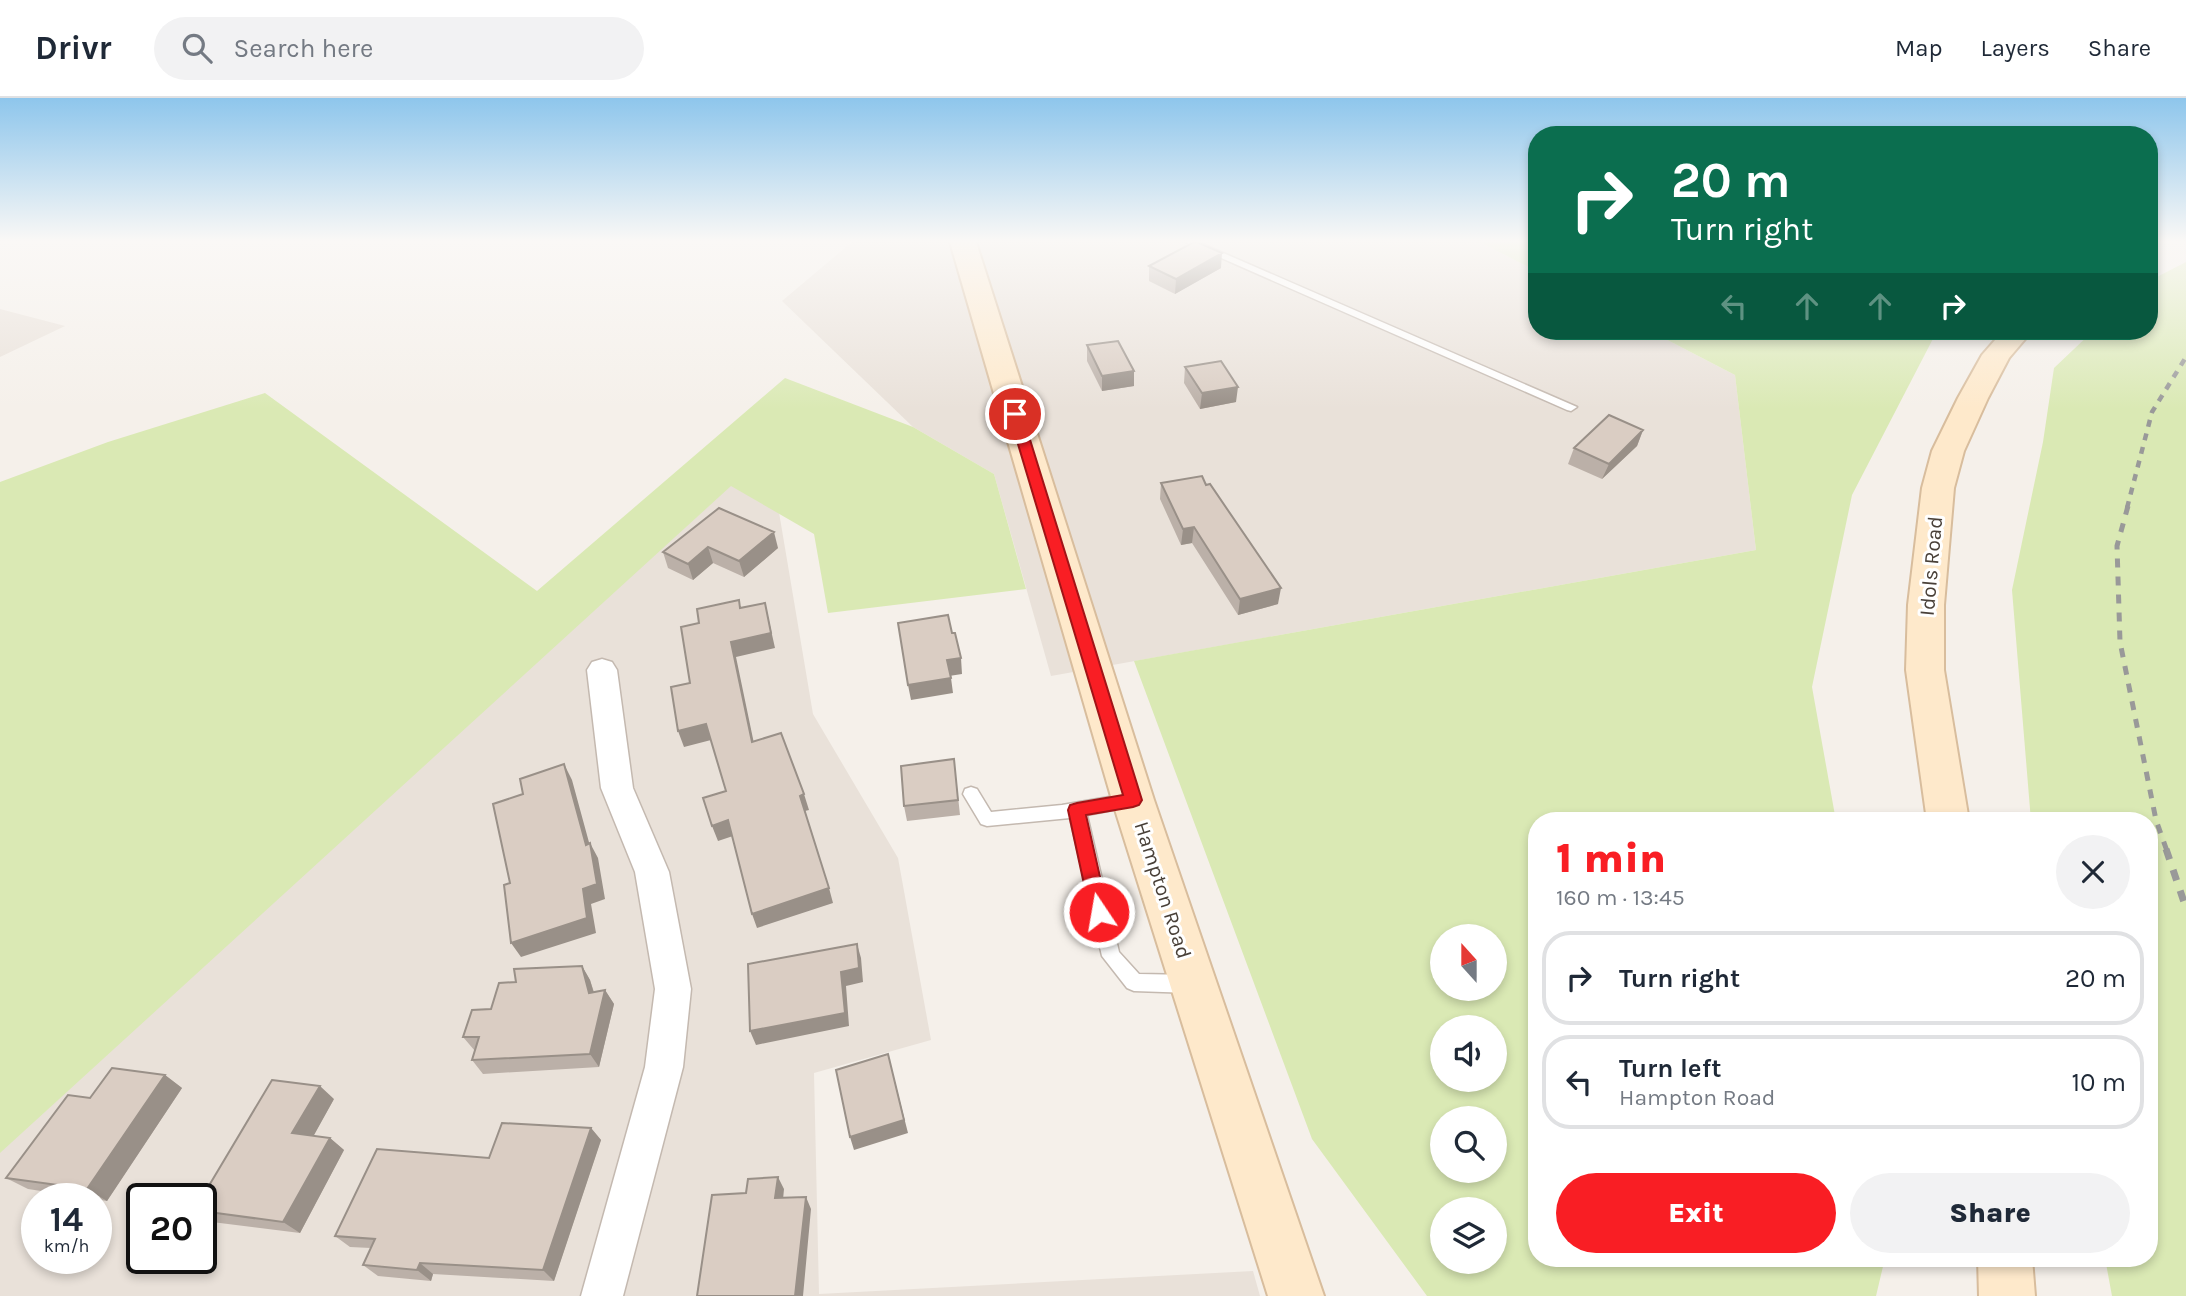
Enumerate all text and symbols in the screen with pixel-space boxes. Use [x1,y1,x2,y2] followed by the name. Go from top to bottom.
[154,17,644,80] search box
[35,29,112,67] text: Drivr
[178,29,216,67] icon: search
[234,33,373,64] text: Search here
[1895,34,1943,62] text: Map
[1981,34,2050,62] text: Layers
[2088,34,2151,62] text: Share
[1671,152,1791,209] text: 20 m
[1556,154,1647,245] icon: right
[1671,211,1813,248] text: Turn right
[1715,287,1753,325] icon: left
[1788,287,1826,325] icon: ahead
[1861,287,1899,325] icon: ahead
[1934,287,1972,325] icon: right
[985,384,1045,444] pin
[996,395,1034,433] icon: arrive
[1915,515,1947,617] street label: Idols Road
[1130,818,1196,962] street label: Hampton Road
[1556,833,1666,883] text: 1 min
[2056,835,2130,909] button: close
[1062,875,1136,949] position arrow
[1556,884,1685,911] text: 160 m · 13:45
[1430,924,1507,1001] north arrow
[1430,924,1507,1274] map controls
[1560,959,1598,997] icon: right
[1619,963,1740,994] text: Turn right
[2065,963,2126,994] text: 20 m
[1430,1015,1507,1092] button: sound
[1619,1053,1721,1084] text: Turn left
[1560,1063,1598,1101] icon: left
[2071,1067,2126,1098] text: 10 m
[1619,1084,1776,1111] text: Hampton Road
[1430,1106,1507,1183] button: search
[1556,1173,1836,1253] button: Exit
[1850,1173,2130,1253] button: Share
[126,1183,217,1274] speed limit sign: 20
[1430,1197,1507,1274] button: layers
[50,1199,83,1240] text: 14
[44,1235,89,1257] text: km/h

